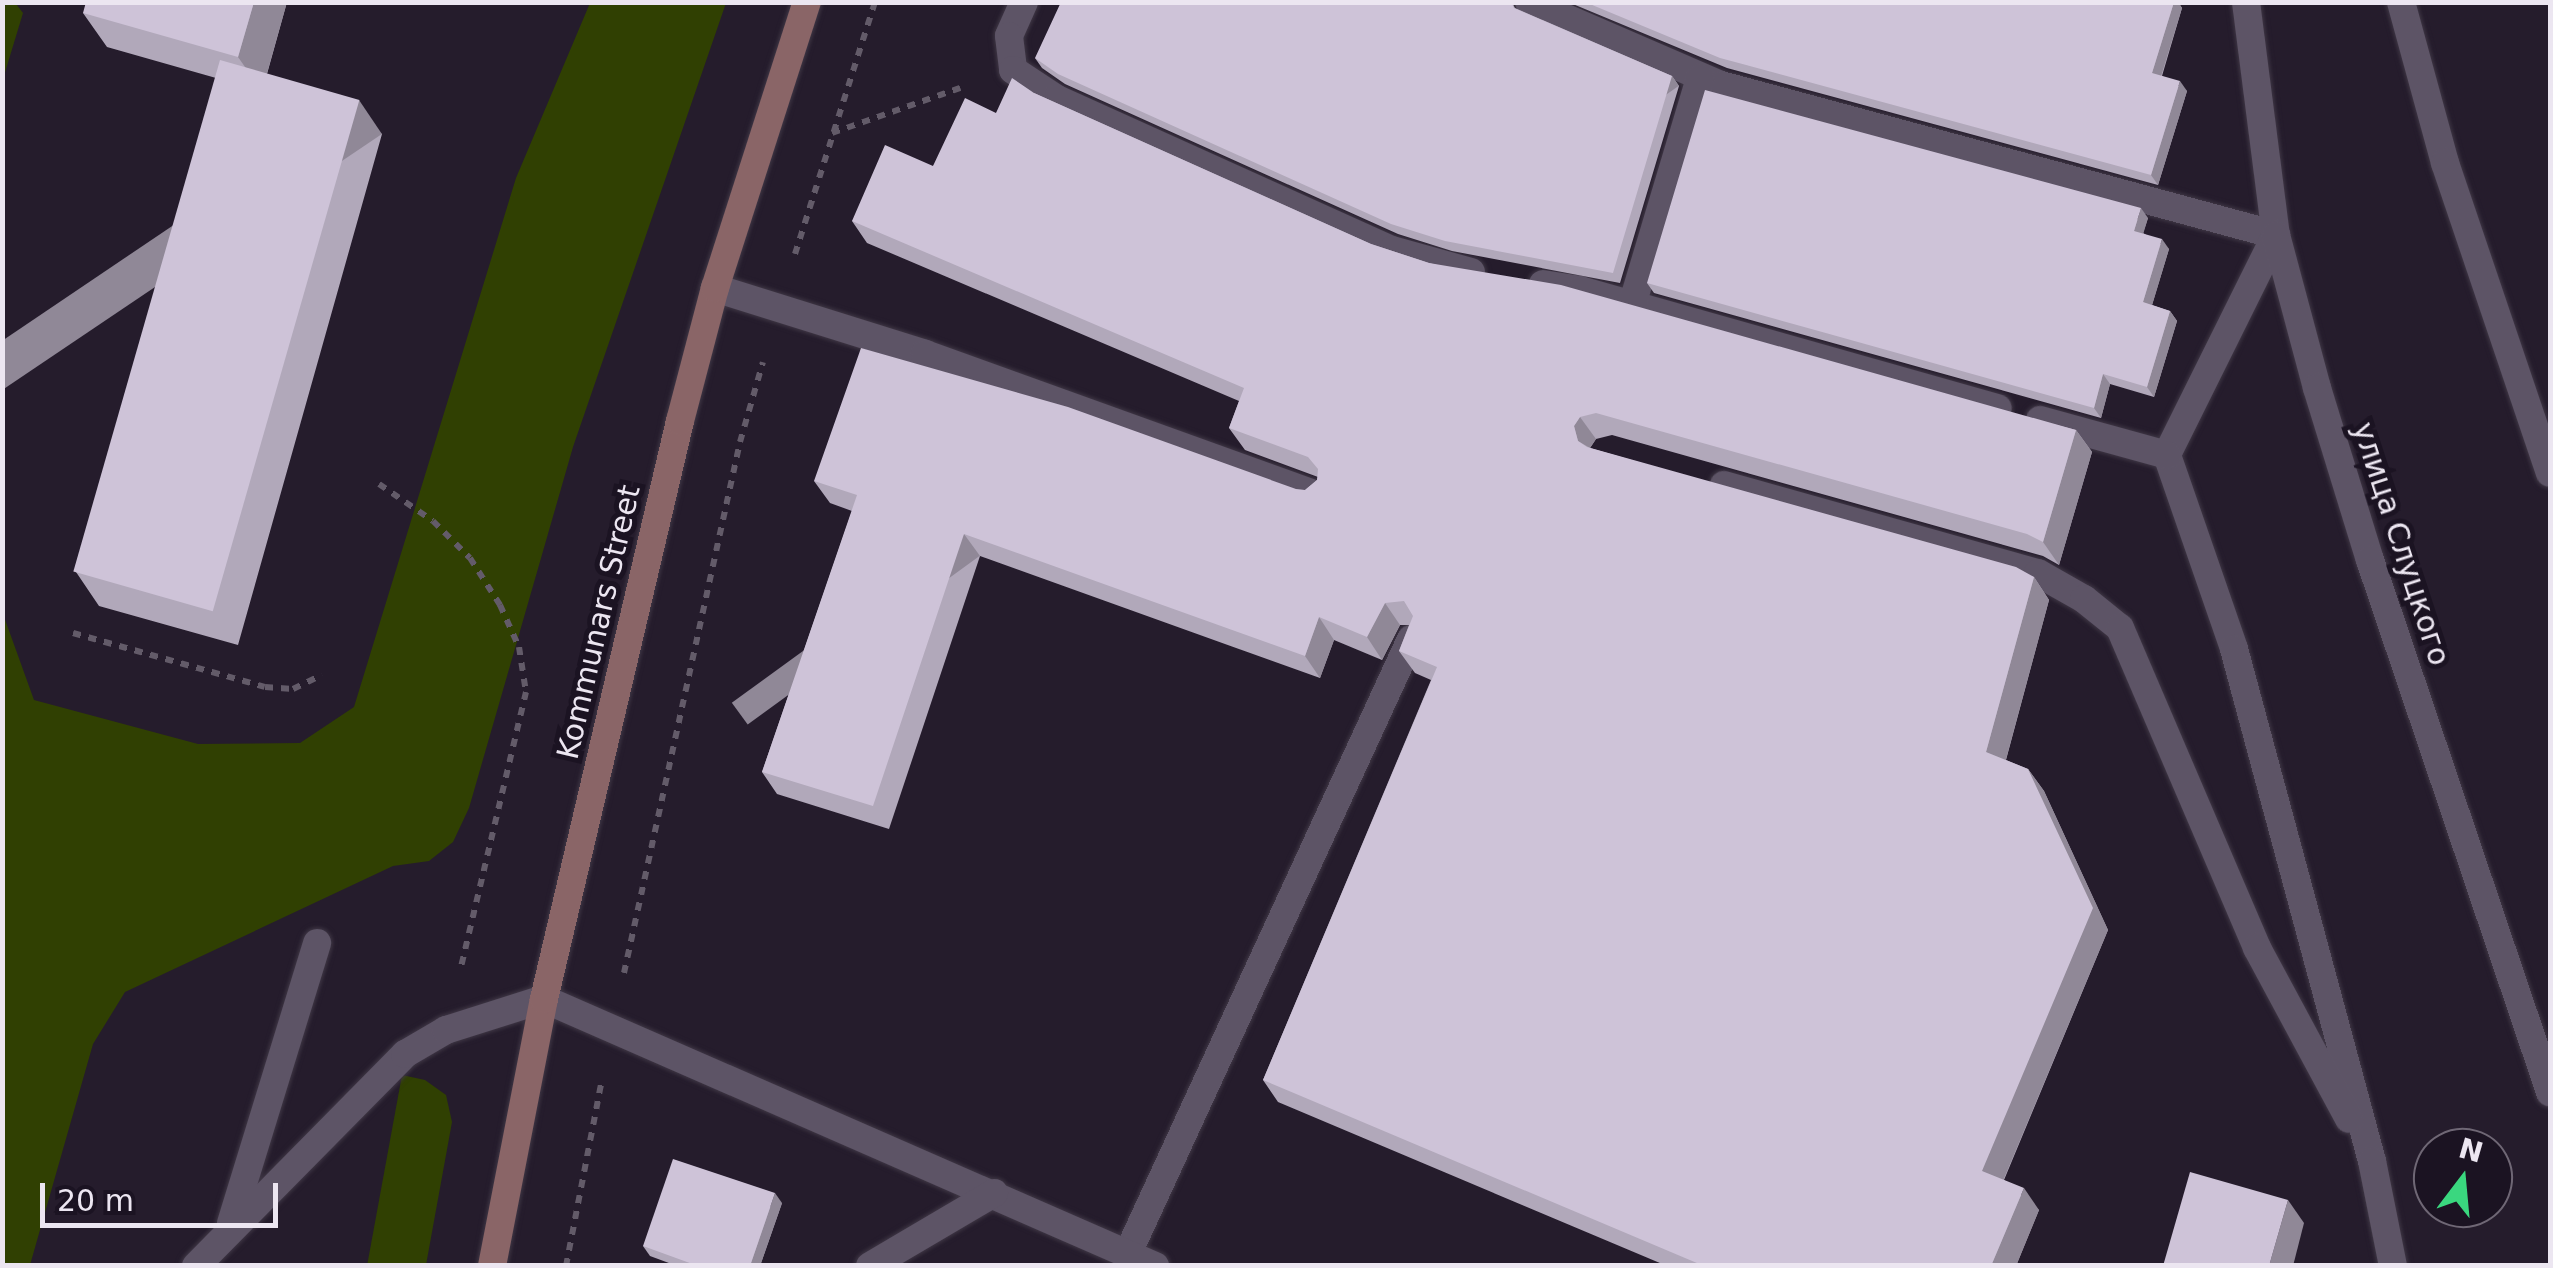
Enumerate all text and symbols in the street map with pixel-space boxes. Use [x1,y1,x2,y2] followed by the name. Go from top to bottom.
[2345,418,2457,670] street label: улица Слуцкого
[550,482,648,762] street label: Kommunars Street
[2413,1128,2513,1228] north arrow
[2455,1132,2487,1170] text: N
[45,1163,282,1225] scale bar
[57,1183,134,1218] text: 20 m

